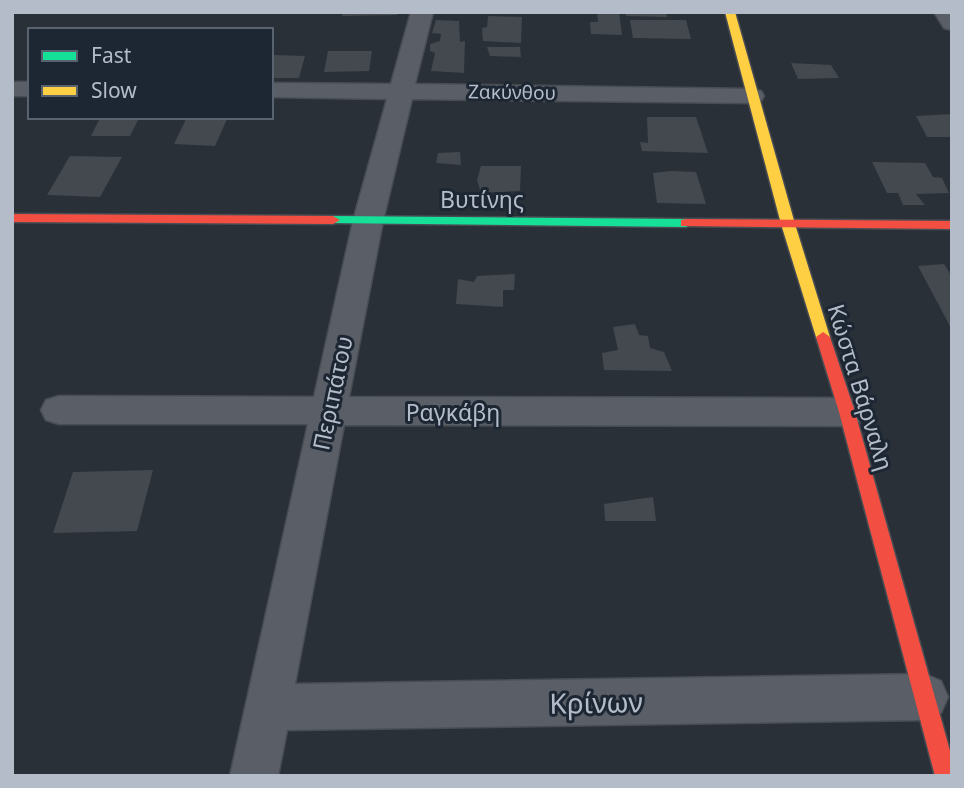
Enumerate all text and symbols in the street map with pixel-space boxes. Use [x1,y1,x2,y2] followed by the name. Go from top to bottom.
[28,28,273,119] legend
[91,41,132,69] text: Fast
[91,76,137,104] text: Slow
[468,78,556,106] street label: Ζακύνθου
[440,183,524,215] street label: Βυτίνης
[821,300,901,474] street label: Κώστα Βάρναλη
[304,333,360,453] street label: Περιπάτου
[406,396,500,428] street label: Ραγκάβη
[549,682,643,722] street label: Κρίνων

